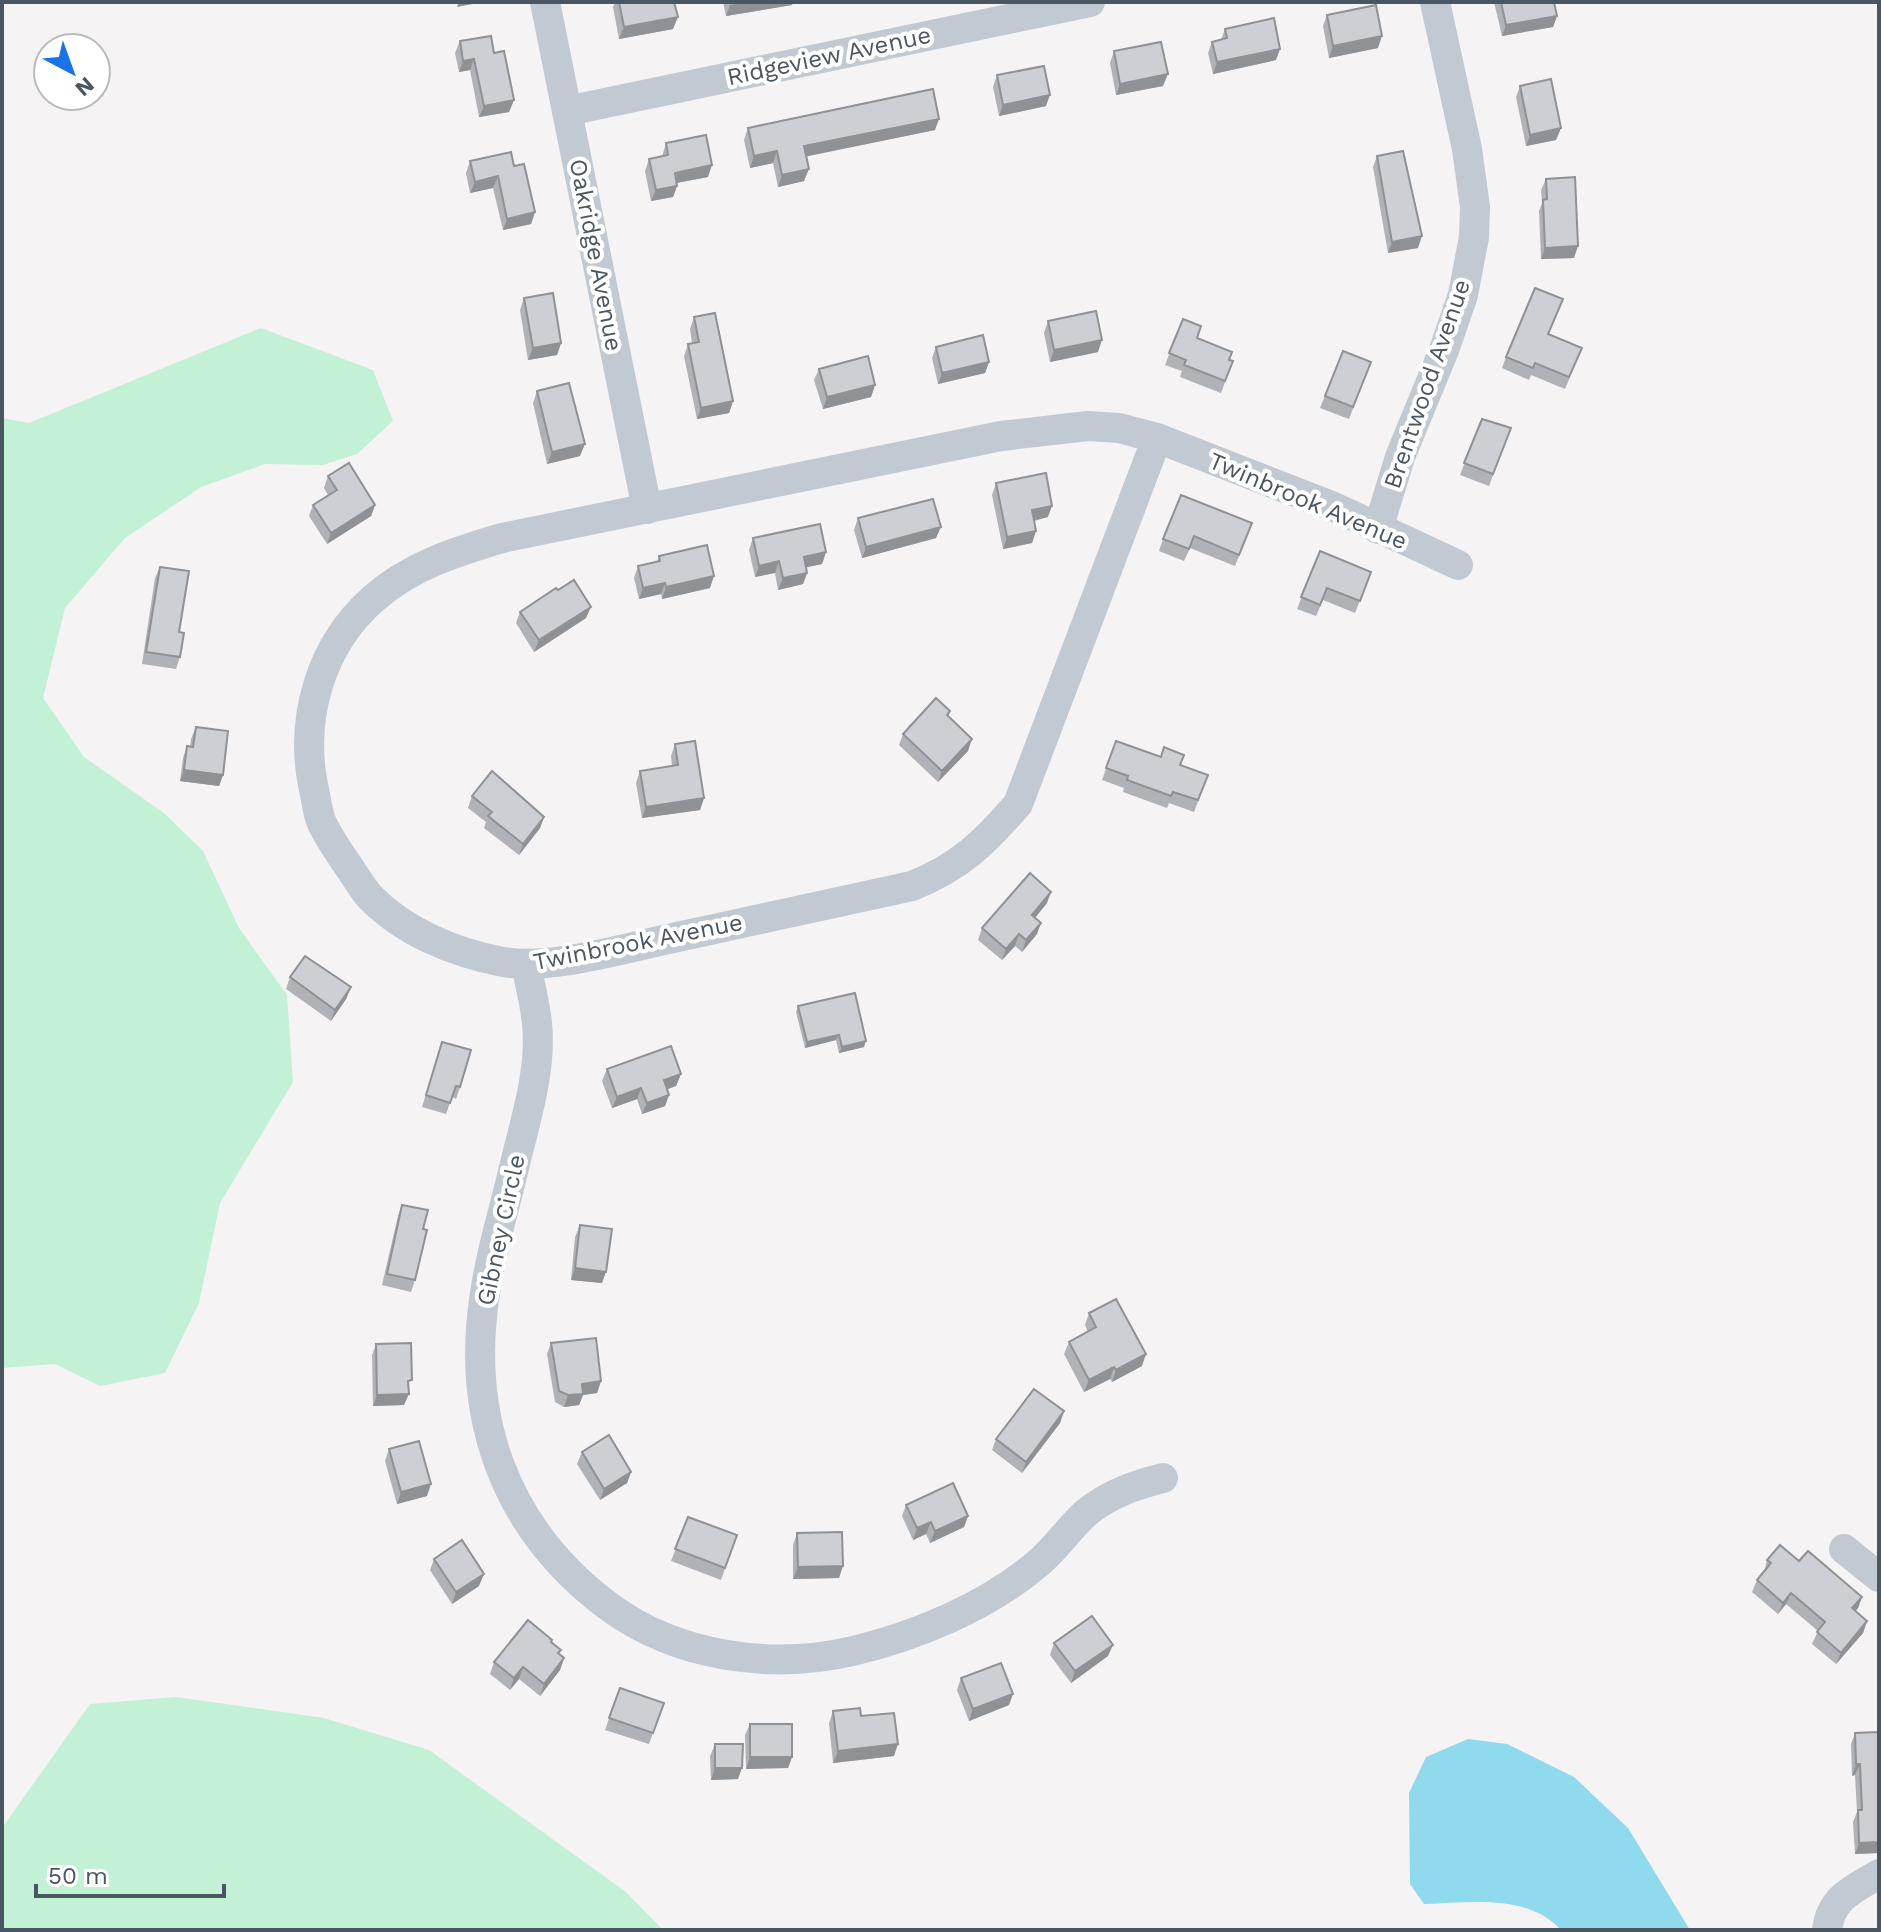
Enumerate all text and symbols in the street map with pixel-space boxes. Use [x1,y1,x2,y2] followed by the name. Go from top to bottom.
[725,21,933,91] street label: Ridgeview Avenue
[32,32,112,112] north arrow
[70,72,99,102] text: N
[564,157,628,353] street label: Oakridge Avenue
[1378,276,1476,492] street label: Brentwood Avenue
[1205,447,1411,555] street label: Twinbrook Avenue
[531,908,745,976] street label: Twinbrook Avenue
[471,1152,531,1308] street label: Gibney Circle
[36,1848,224,1898] scale bar
[48,1862,108,1890] text: 50 m

